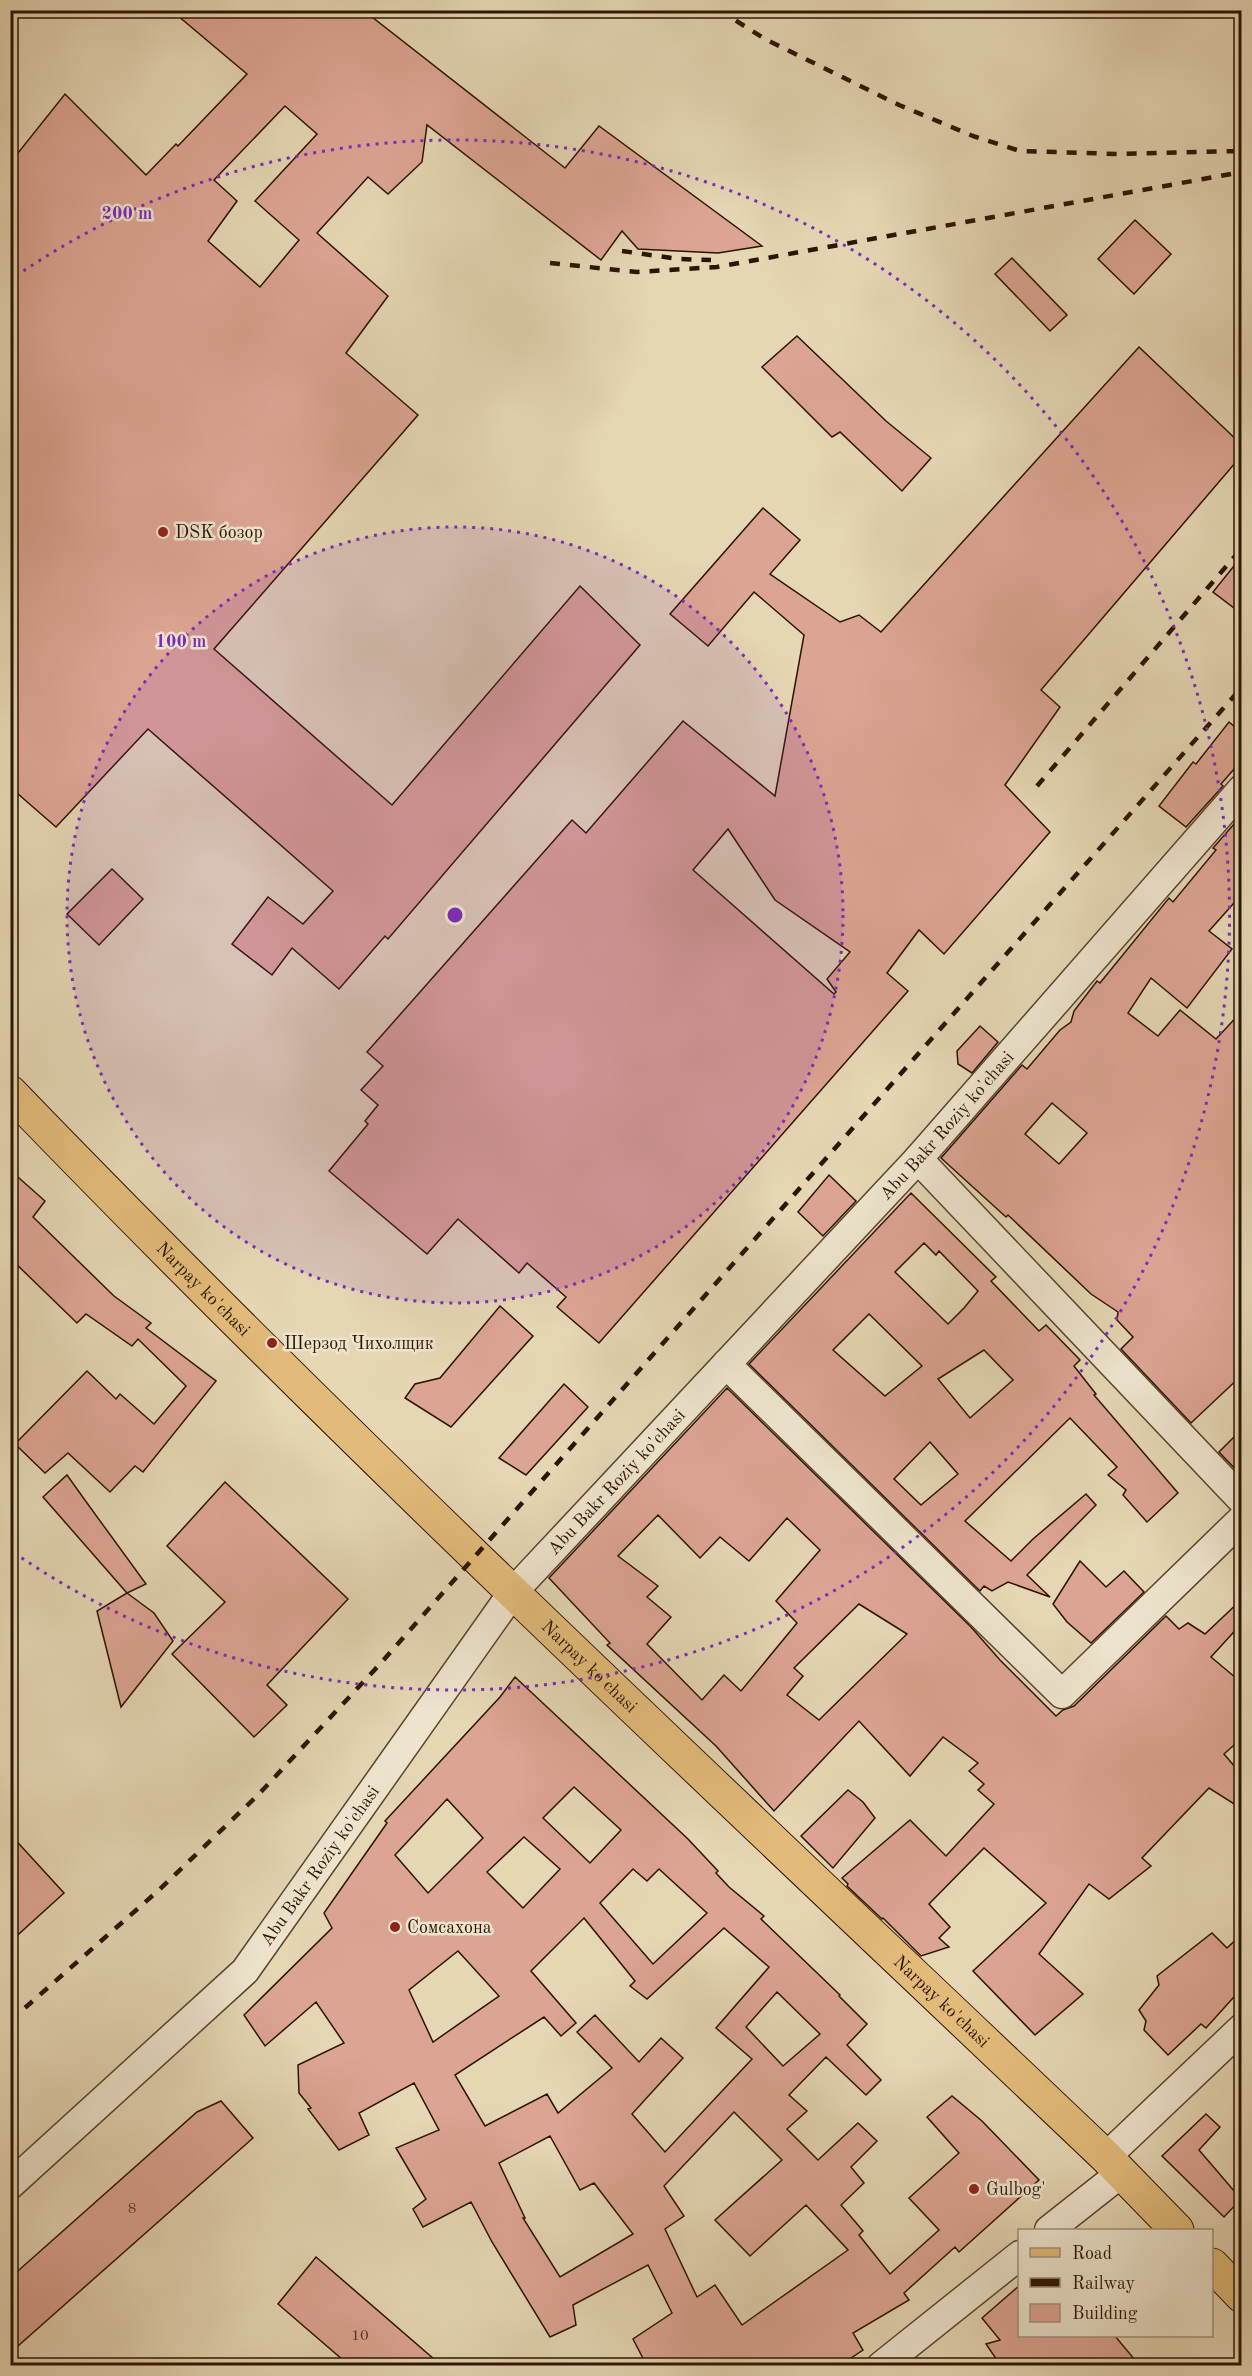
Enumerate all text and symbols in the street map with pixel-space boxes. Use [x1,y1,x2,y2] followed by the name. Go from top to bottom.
[102,205,152,223] text: 200 m
[175,524,263,542] place label: DSK бозор
[156,525,170,539] marker: DSK бозор
[156,633,206,651] text: 100 m
[445,905,465,925] centre of rings
[877,1048,1018,1204] street label: Abu Bakr Roziy ko'chasi
[152,1239,253,1340] street label: Narpay ko'chasi
[284,1335,434,1353] place label: Шерзод Чихолщик
[265,1336,279,1350] marker: Шерзод Чихолщик
[545,1406,689,1559] street label: Abu Bakr Roziy ko'chasi
[538,1617,640,1717] street label: Narpay ko'chasi
[258,1782,383,1950] street label: Abu Bakr Roziy ko'chasi
[407,1919,492,1937] place label: Сомсахона
[388,1920,402,1934] marker: Сомсахона
[890,1953,993,2051] street label: Narpay ko'chasi
[986,2181,1046,2199] place label: Gulbog'
[967,2182,981,2196] marker: Gulbog'
[128,2202,136,2217] house number: 8
[1018,2229,1213,2337] legend
[1072,2245,1112,2263] text: Road
[1072,2275,1135,2293] text: Railway
[1072,2305,1138,2323] text: Building
[351,2329,369,2344] house number: 10

